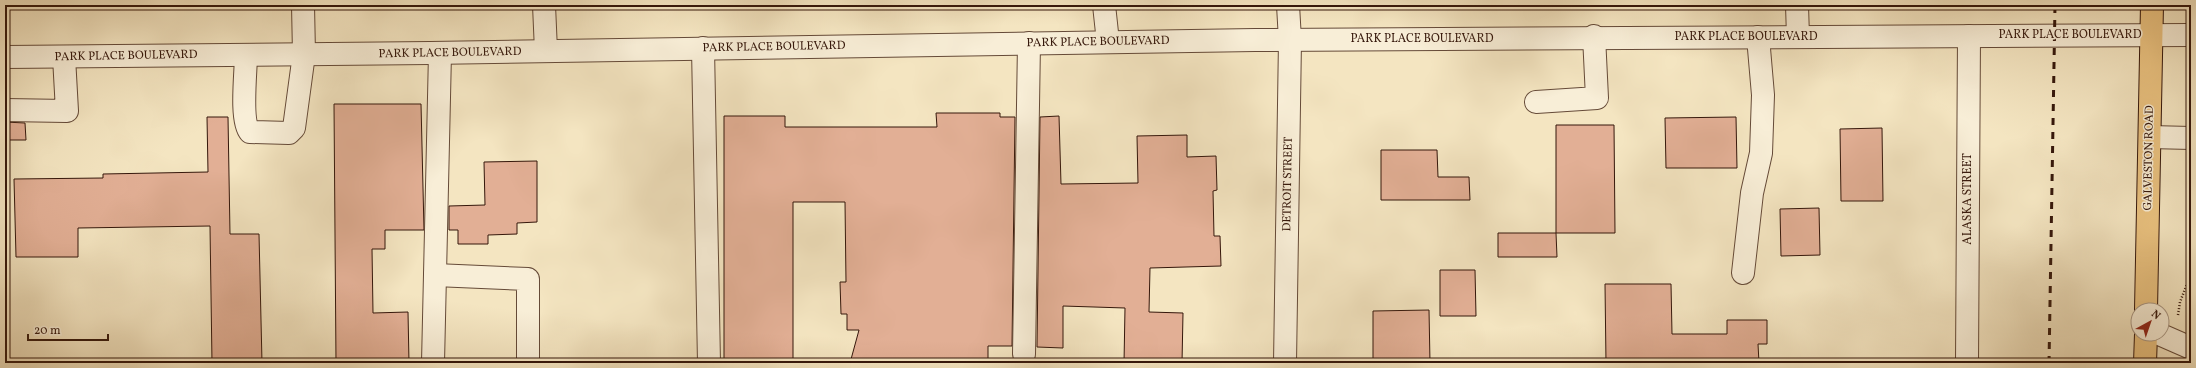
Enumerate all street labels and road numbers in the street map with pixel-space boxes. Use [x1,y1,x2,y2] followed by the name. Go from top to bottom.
[1999,27,2142,43] street label: PARK PLACE BOULEVARD
[1675,29,1818,45] street label: PARK PLACE BOULEVARD
[1351,31,1494,47] street label: PARK PLACE BOULEVARD
[1026,33,1170,51] street label: PARK PLACE BOULEVARD
[702,38,846,56] street label: PARK PLACE BOULEVARD
[378,44,522,62] street label: PARK PLACE BOULEVARD
[54,47,198,65] street label: PARK PLACE BOULEVARD
[2140,105,2158,211] street label: GALVESTON ROAD
[1279,137,1297,231] street label: DETROIT STREET
[1960,153,1976,245] street label: ALASKA STREET

